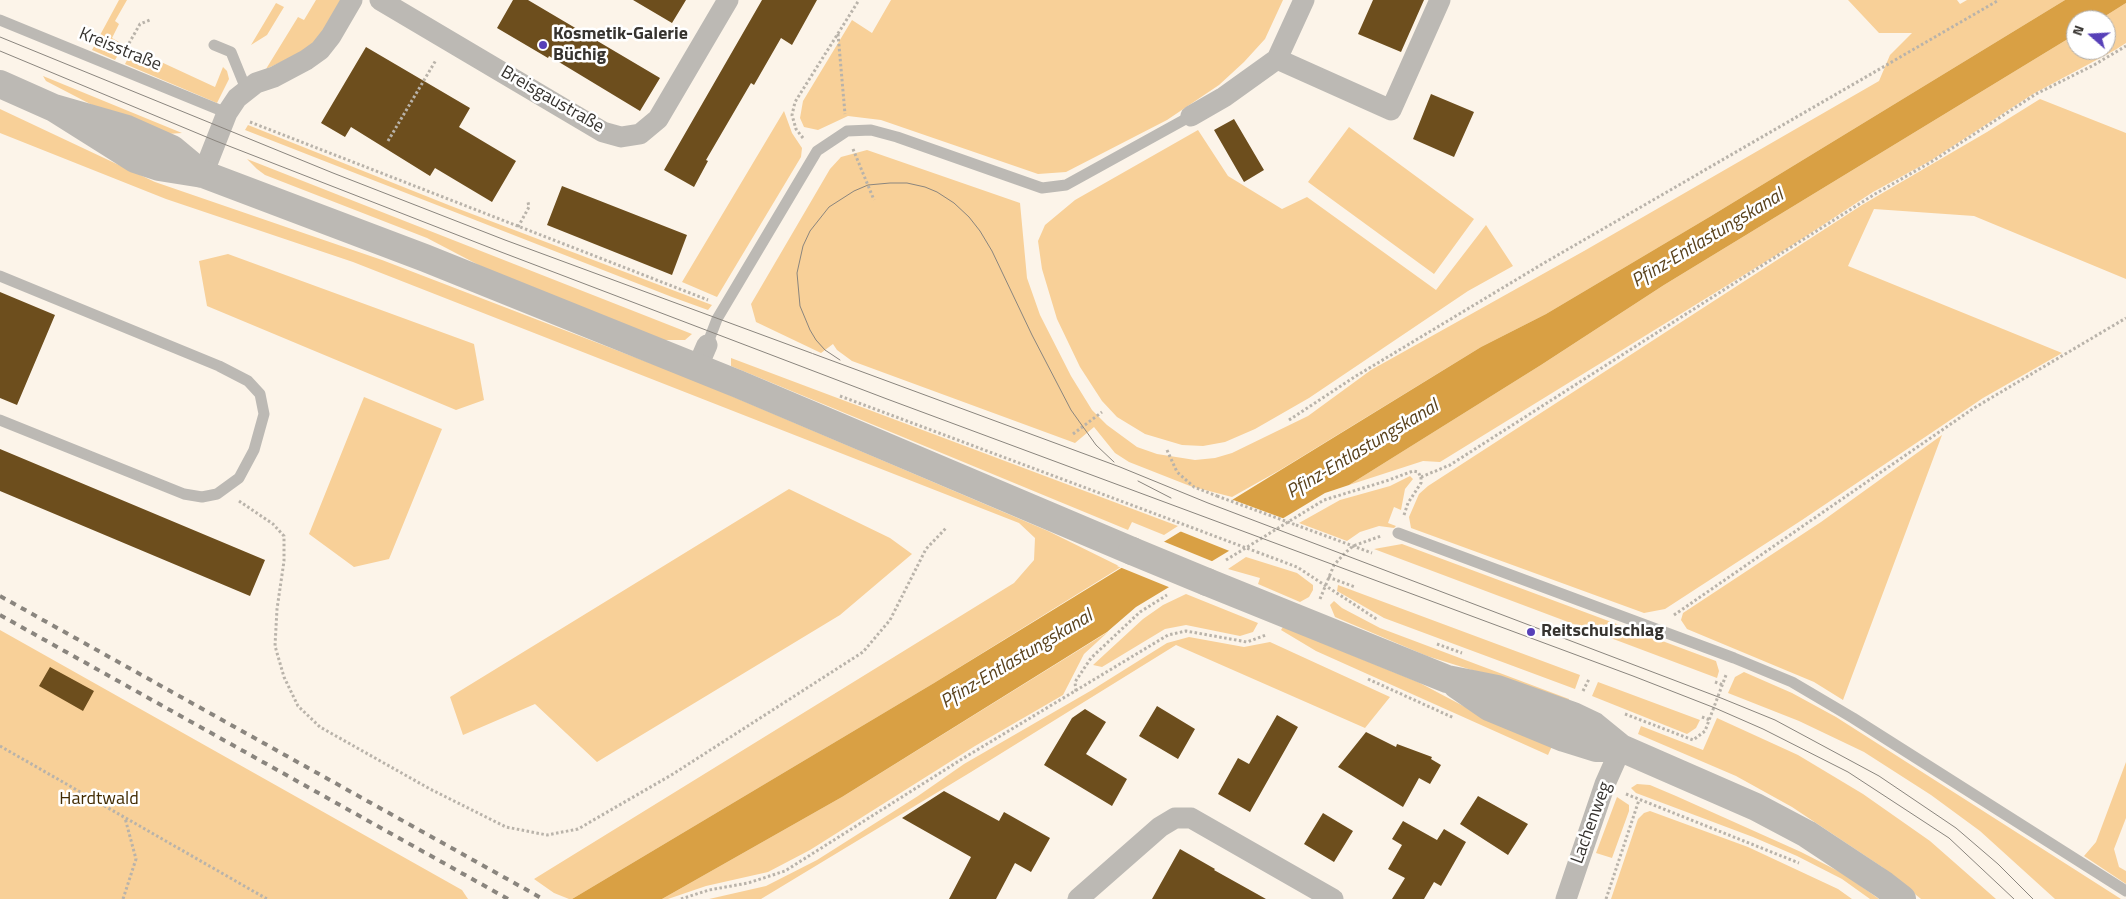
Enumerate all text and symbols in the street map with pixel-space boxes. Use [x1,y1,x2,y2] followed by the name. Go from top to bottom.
[2066,10,2116,60] north arrow
[2066,22,2089,38] text: N
[76,24,164,76] street label: Kreisstraße
[553,24,688,66] place label: Kosmetik-Galerie Büchig
[537,39,549,51] marker: Kosmetik-Galerie Büchig
[497,62,607,138] street label: Breisgaustraße
[1628,185,1788,293] water label: Pfinz-Entlastungskanal
[1283,396,1443,504] water label: Pfinz-Entlastungskanal
[937,606,1097,714] water label: Pfinz-Entlastungskanal
[1541,621,1664,643] place label: Reitschulschlag
[1525,626,1537,638] marker: Reitschulschlag
[1567,779,1617,867] street label: Lachenweg
[59,789,139,811] park label: Hardtwald

